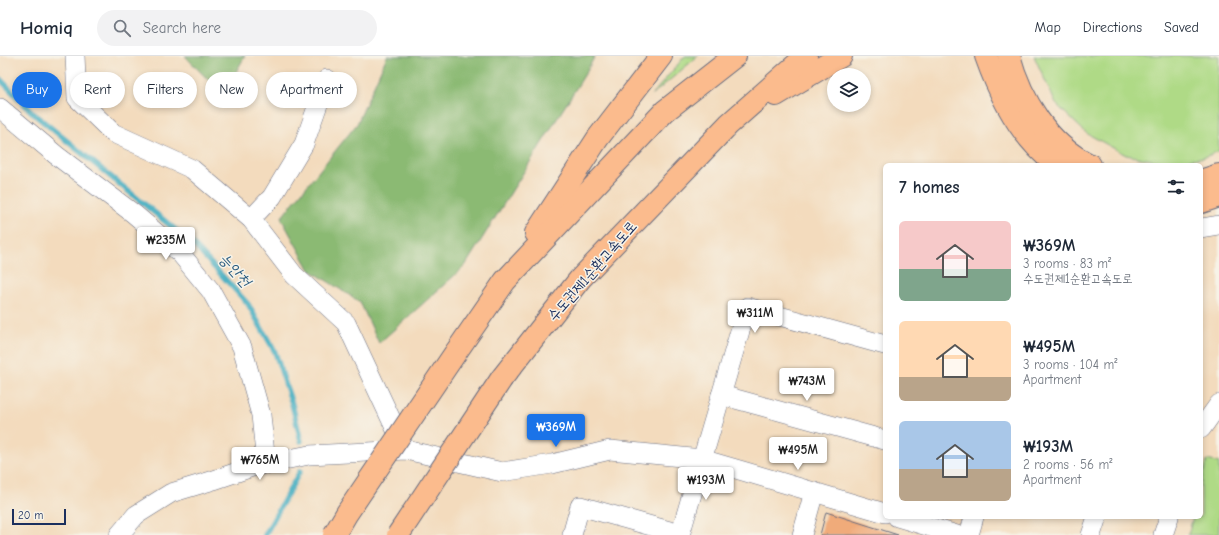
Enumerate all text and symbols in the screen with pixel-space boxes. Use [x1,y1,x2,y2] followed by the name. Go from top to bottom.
[97,10,377,46] search box
[20,17,73,39] text: Homiq
[111,17,133,39] icon: search
[143,19,221,37] text: Search here
[1034,19,1061,36] text: Map
[1083,19,1142,36] text: Directions
[1164,19,1199,36] text: Saved
[827,68,871,112] map controls
[827,68,871,112] button: layers
[12,72,62,108] chip: Buy
[70,72,125,108] chip: Rent
[133,72,197,108] chip: Filters
[205,72,258,108] chip: New
[266,72,357,108] chip: Apartment
[1165,176,1187,198] icon: filters
[899,178,960,197] text: 7 homes
[544,217,640,325] street label: 수도권제1순환고속도로
[138,227,194,261] pin: ₩235M
[146,232,186,247] text: ₩235M
[1023,236,1076,255] text: ₩369M
[931,237,979,285] icon: home
[215,250,256,292] water label: 능안천
[1023,256,1111,271] text: 3 rooms · 83 m²
[1023,271,1133,286] text: 수도권제1순환고속도로
[727,300,783,334] pin: ₩311M
[737,305,773,320] text: ₩311M
[931,337,979,385] icon: home
[1023,337,1075,356] text: ₩495M
[1023,357,1117,372] text: 3 rooms · 104 m²
[779,368,835,402] pin: ₩743M
[1023,372,1081,387] text: Apartment
[788,373,826,388] text: ₩743M
[528,414,584,448] pin: ₩369M
[536,419,576,434] text: ₩369M
[770,437,826,471] pin: ₩495M
[931,437,979,485] icon: home
[1023,437,1073,456] text: ₩193M
[778,442,818,457] text: ₩495M
[232,447,288,481] pin: ₩765M
[240,452,280,467] text: ₩765M
[1023,457,1112,472] text: 2 rooms · 56 m²
[678,467,734,501] pin: ₩193M
[687,472,725,487] text: ₩193M
[1023,472,1081,487] text: Apartment
[12,507,66,526] scale bar
[18,509,43,522] text: 20 m

